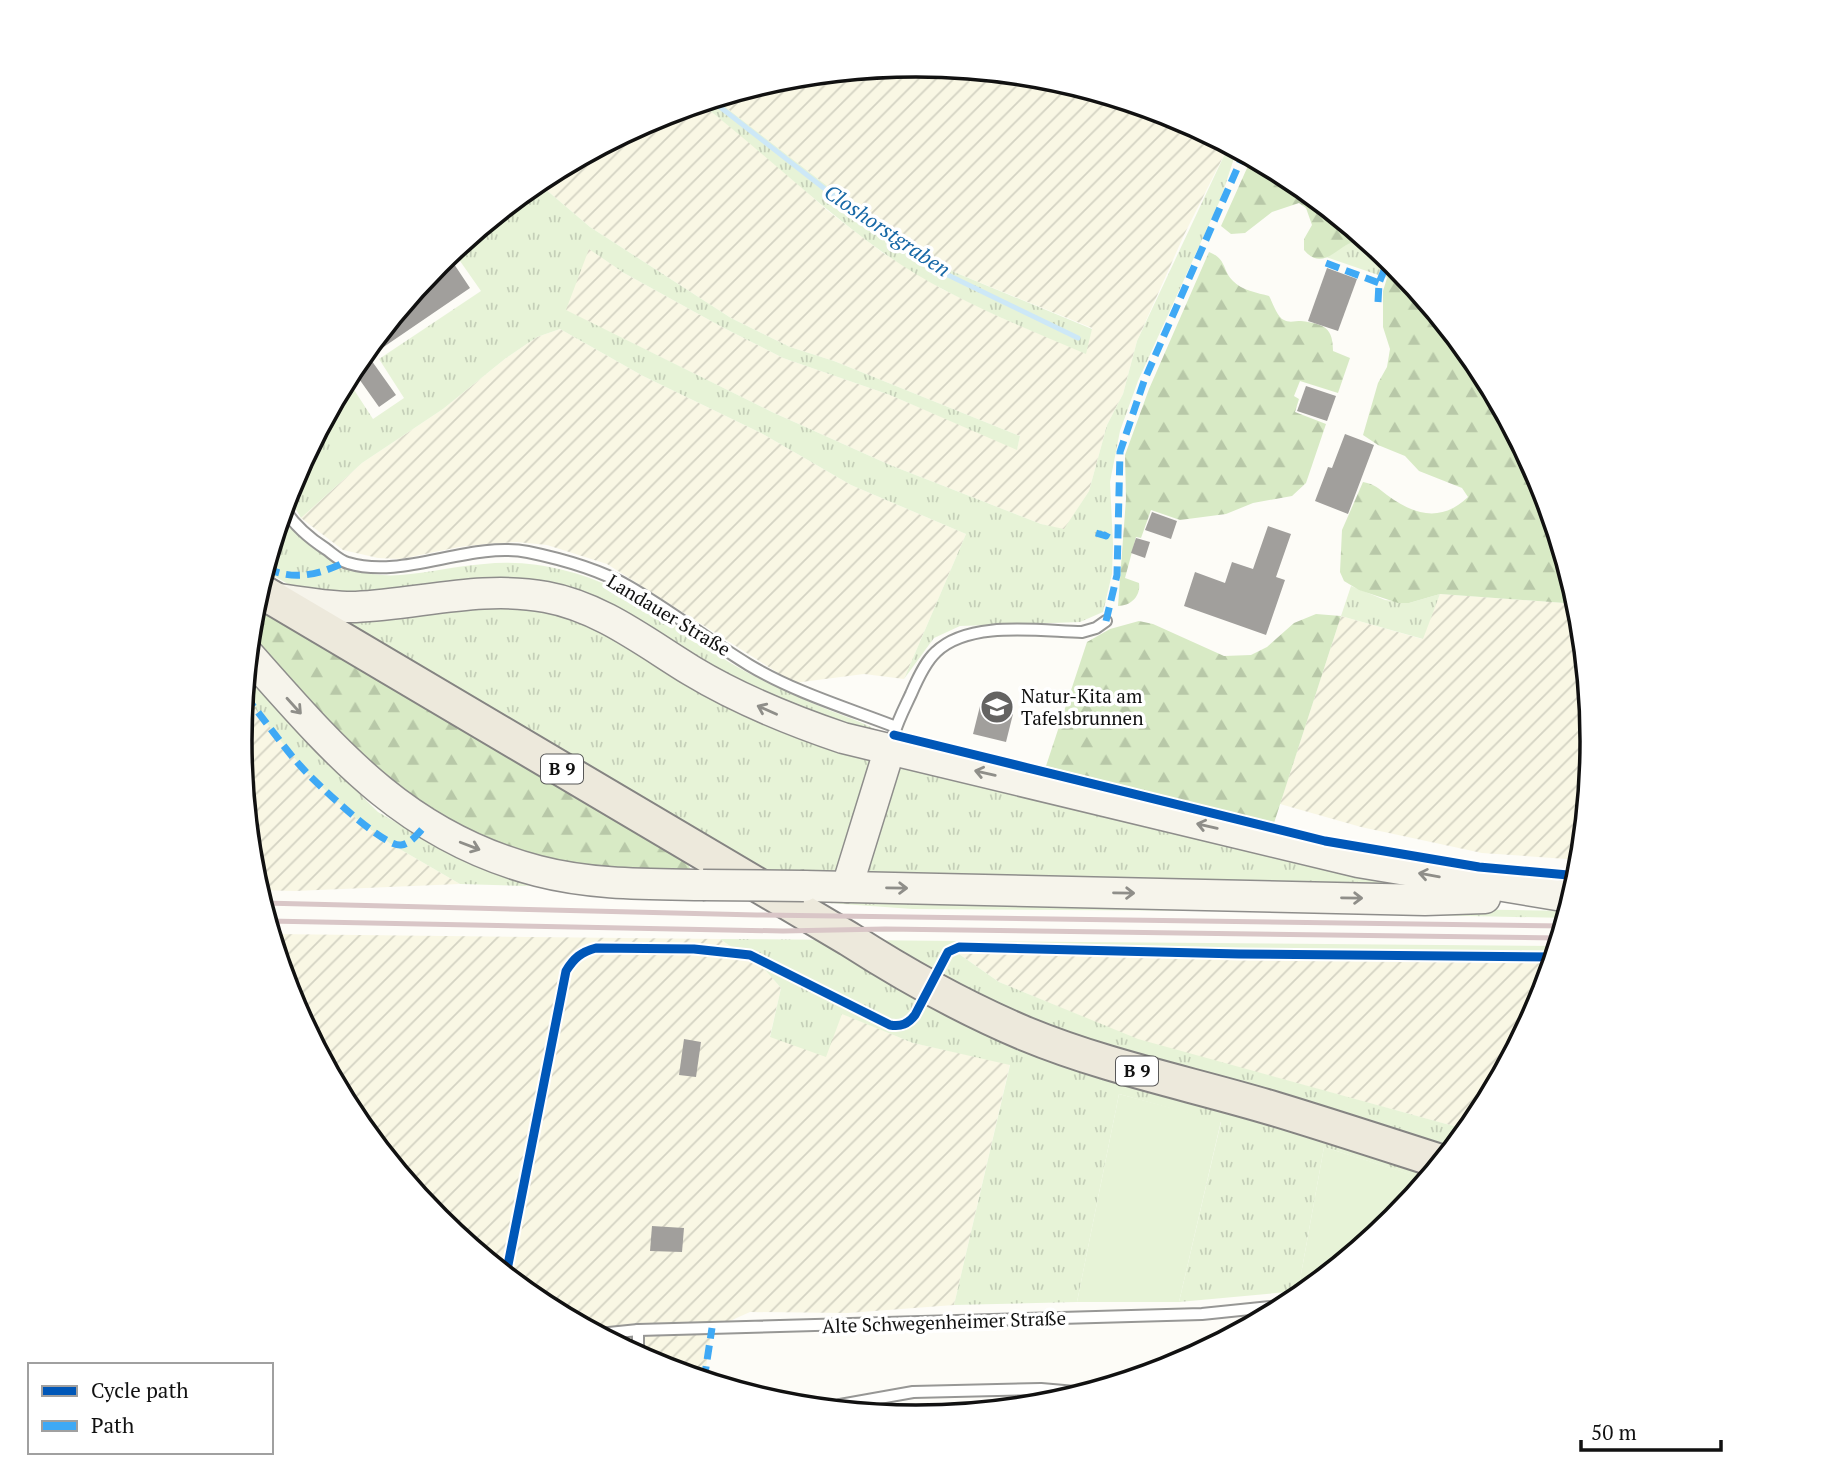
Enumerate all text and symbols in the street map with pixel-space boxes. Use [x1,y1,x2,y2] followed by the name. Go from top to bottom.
[819,178,956,283] water label: Closhorstgraben
[603,568,736,661] street label: Landauer Straße
[1021,683,1143,730] place label: Natur-Kita am Tafelsbrunnen
[978,688,1016,726] school or university icon: Natur-Kita am Tafelsbrunnen
[286,697,302,715] one-way arrow
[757,703,778,716] one-way arrow
[541,754,583,784] road number: B 9
[974,766,997,780] one-way arrow
[1196,819,1218,832] one-way arrow
[459,841,480,854] one-way arrow
[1418,868,1441,881] one-way arrow
[885,881,908,895] one-way arrow
[1113,886,1136,900] one-way arrow
[1340,891,1363,904] one-way arrow
[1116,1056,1158,1086] road number: B 9
[822,1305,1066,1338] street label: Alte Schwegenheimer Straße
[28,1363,273,1454] legend
[91,1376,189,1404] text: Cycle path
[1581,1408,1721,1452] scale bar
[91,1411,134,1439] text: Path
[1591,1418,1637,1446] text: 50 m

